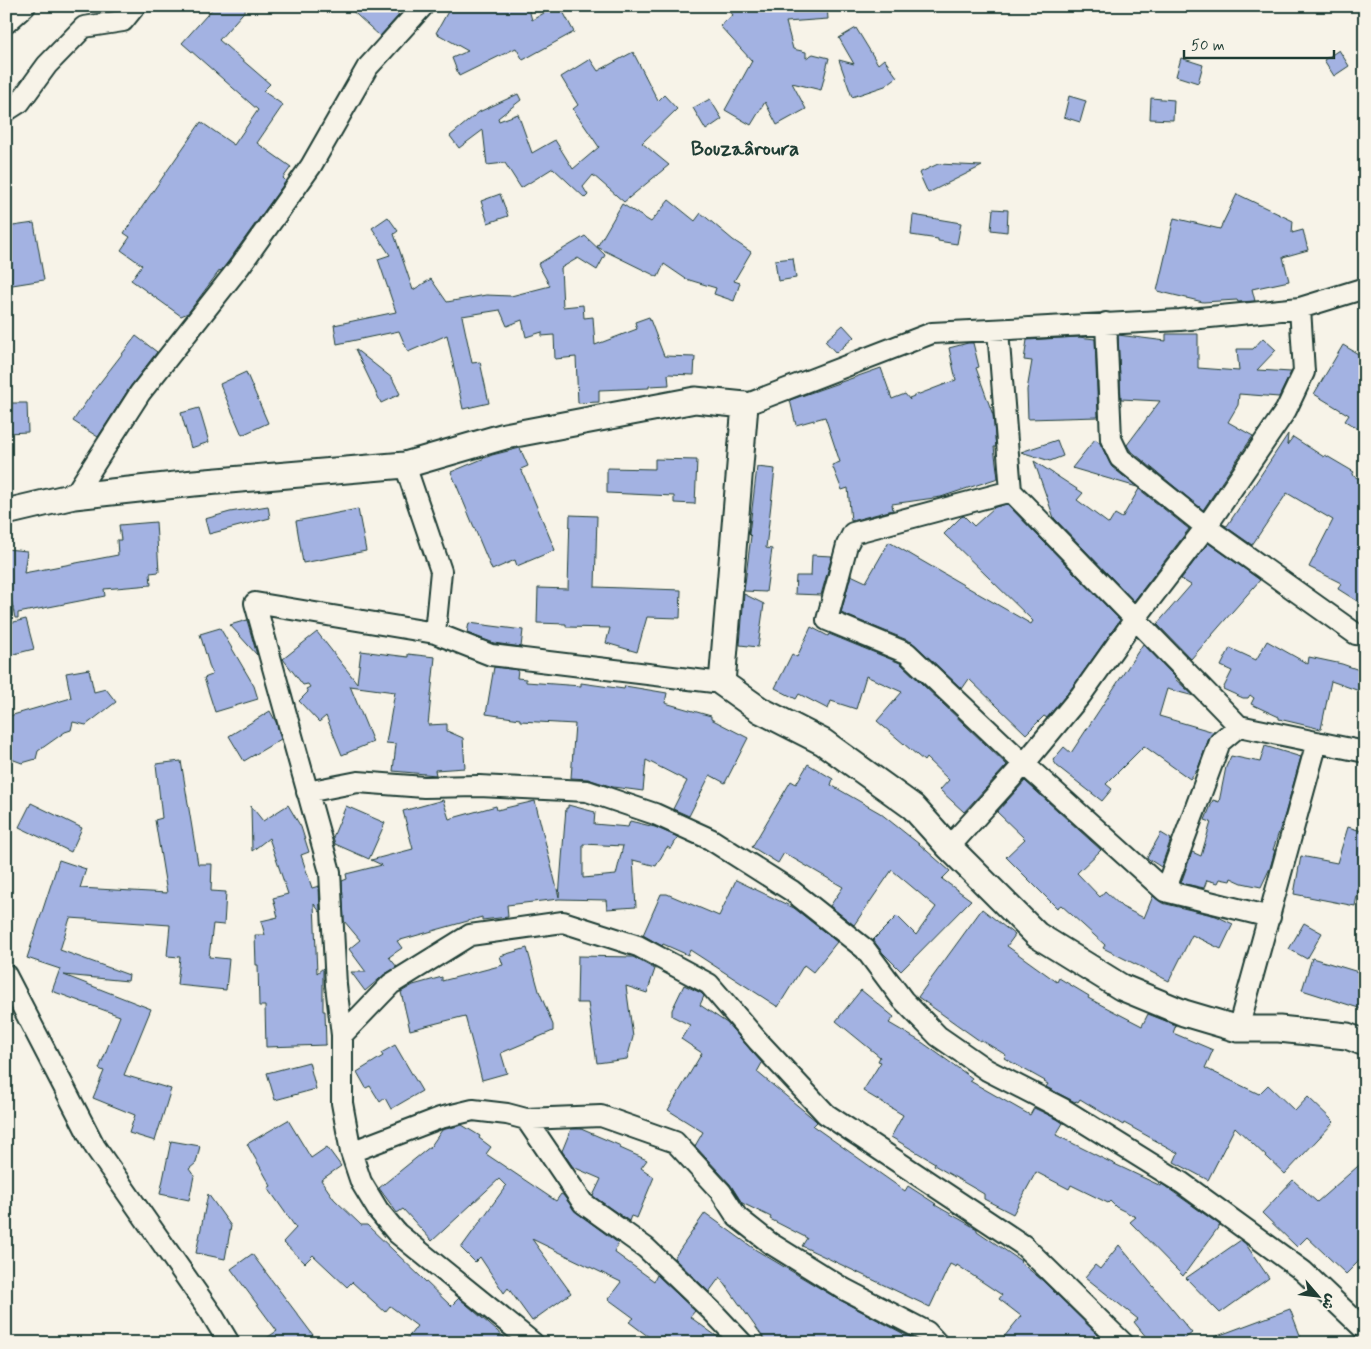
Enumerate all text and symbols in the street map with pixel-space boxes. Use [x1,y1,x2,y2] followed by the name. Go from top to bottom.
[1184,28,1334,60] scale bar
[1191,36,1225,56] text: 50 m
[691,135,799,163] district label: Bouzaâroura
[1294,1272,1344,1322] north arrow
[1317,1291,1340,1313] text: ش

